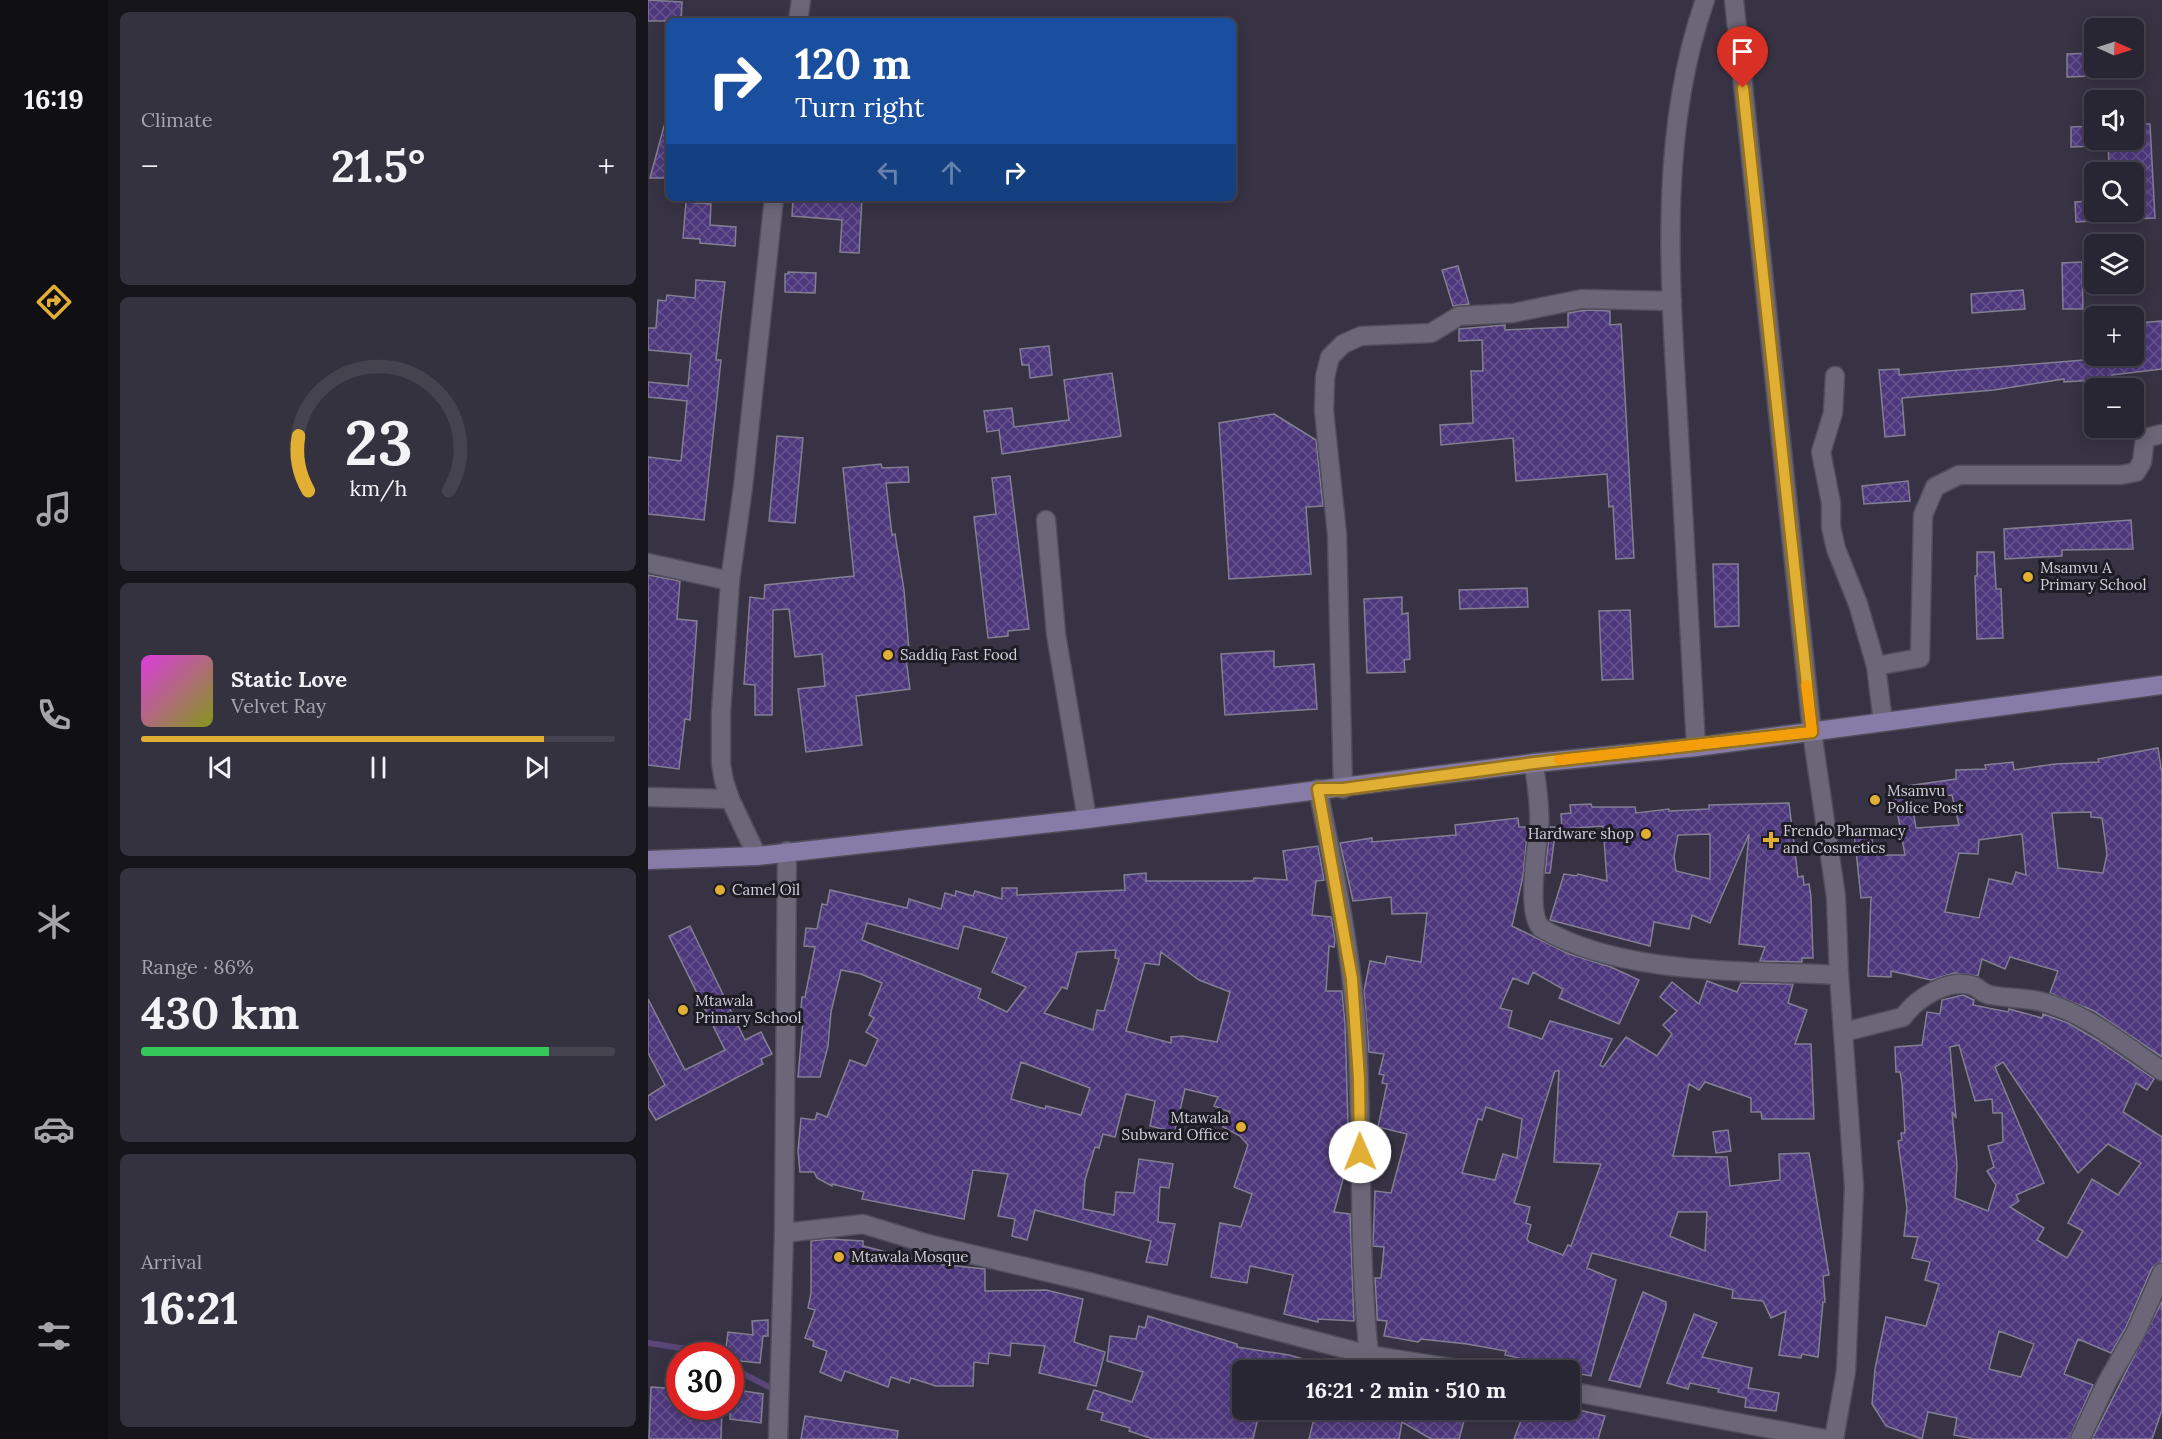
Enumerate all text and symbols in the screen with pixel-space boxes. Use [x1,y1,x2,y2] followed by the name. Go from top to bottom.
[2084,18,2144,78] north arrow
[2084,18,2144,438] map controls
[1717,26,1768,88] pin
[1726,35,1759,68] icon: arrive
[795,37,911,91] text: 120 m
[696,42,774,120] icon: right
[24,82,84,116] text: 16:19
[795,90,924,124] text: Turn right
[2084,90,2144,150] button: sound
[141,107,213,132] text: Climate
[331,137,425,194] text: 21.5°
[141,145,159,187] text: −
[597,145,615,187] text: +
[872,156,905,189] icon: left
[935,156,968,189] icon: ahead
[998,156,1031,189] icon: right
[2084,162,2144,222] button: search
[2084,234,2144,294] button: layers
[33,281,75,323] icon: directions
[2084,306,2144,366] button: +
[2084,378,2144,438] button: −
[344,402,412,482] text: 23
[349,475,407,503] text: km/h
[33,488,75,530] icon: music
[2040,558,2147,594] place label: Msamvu A Primary School
[2021,570,2035,584] marker: Msamvu A Primary School
[900,645,1018,664] place label: Saddiq Fast Food
[881,648,895,662] marker: Saddiq Fast Food
[231,665,347,693] text: Static Love
[231,693,326,718] text: Velvet Ray
[33,694,75,736] icon: phone
[204,751,237,784] icon: previous
[362,751,395,784] icon: pause
[520,751,553,784] icon: next
[1887,781,1964,817] place label: Msamvu Police Post
[1868,793,1882,807] marker: Msamvu Police Post
[1783,821,1906,857] place label: Frendo Pharmacy and Cosmetics
[1528,824,1634,843] place label: Hardware shop
[1639,827,1653,841] marker: Hardware shop
[1764,833,1778,847] marker: Frendo Pharmacy and Cosmetics
[732,880,800,899] place label: Camel Oil
[713,883,727,897] marker: Camel Oil
[33,901,75,943] icon: climate
[141,954,254,979] text: Range · 86%
[141,984,299,1041] text: 430 km
[695,991,802,1027] place label: Mtawala Primary School
[676,1003,690,1017] marker: Mtawala Primary School
[33,1108,75,1150] icon: car
[1122,1108,1229,1144] place label: Mtawala Subward Office
[1234,1120,1248,1134] marker: Mtawala Subward Office
[1328,1120,1392,1184] position arrow
[851,1247,969,1266] place label: Mtawala Mosque
[141,1249,202,1274] text: Arrival
[832,1250,846,1264] marker: Mtawala Mosque
[141,1279,239,1336] text: 16:21
[33,1315,75,1357] icon: filters
[666,1342,744,1420] speed limit sign: 30
[1306,1376,1506,1404] text: 16:21 · 2 min · 510 m

